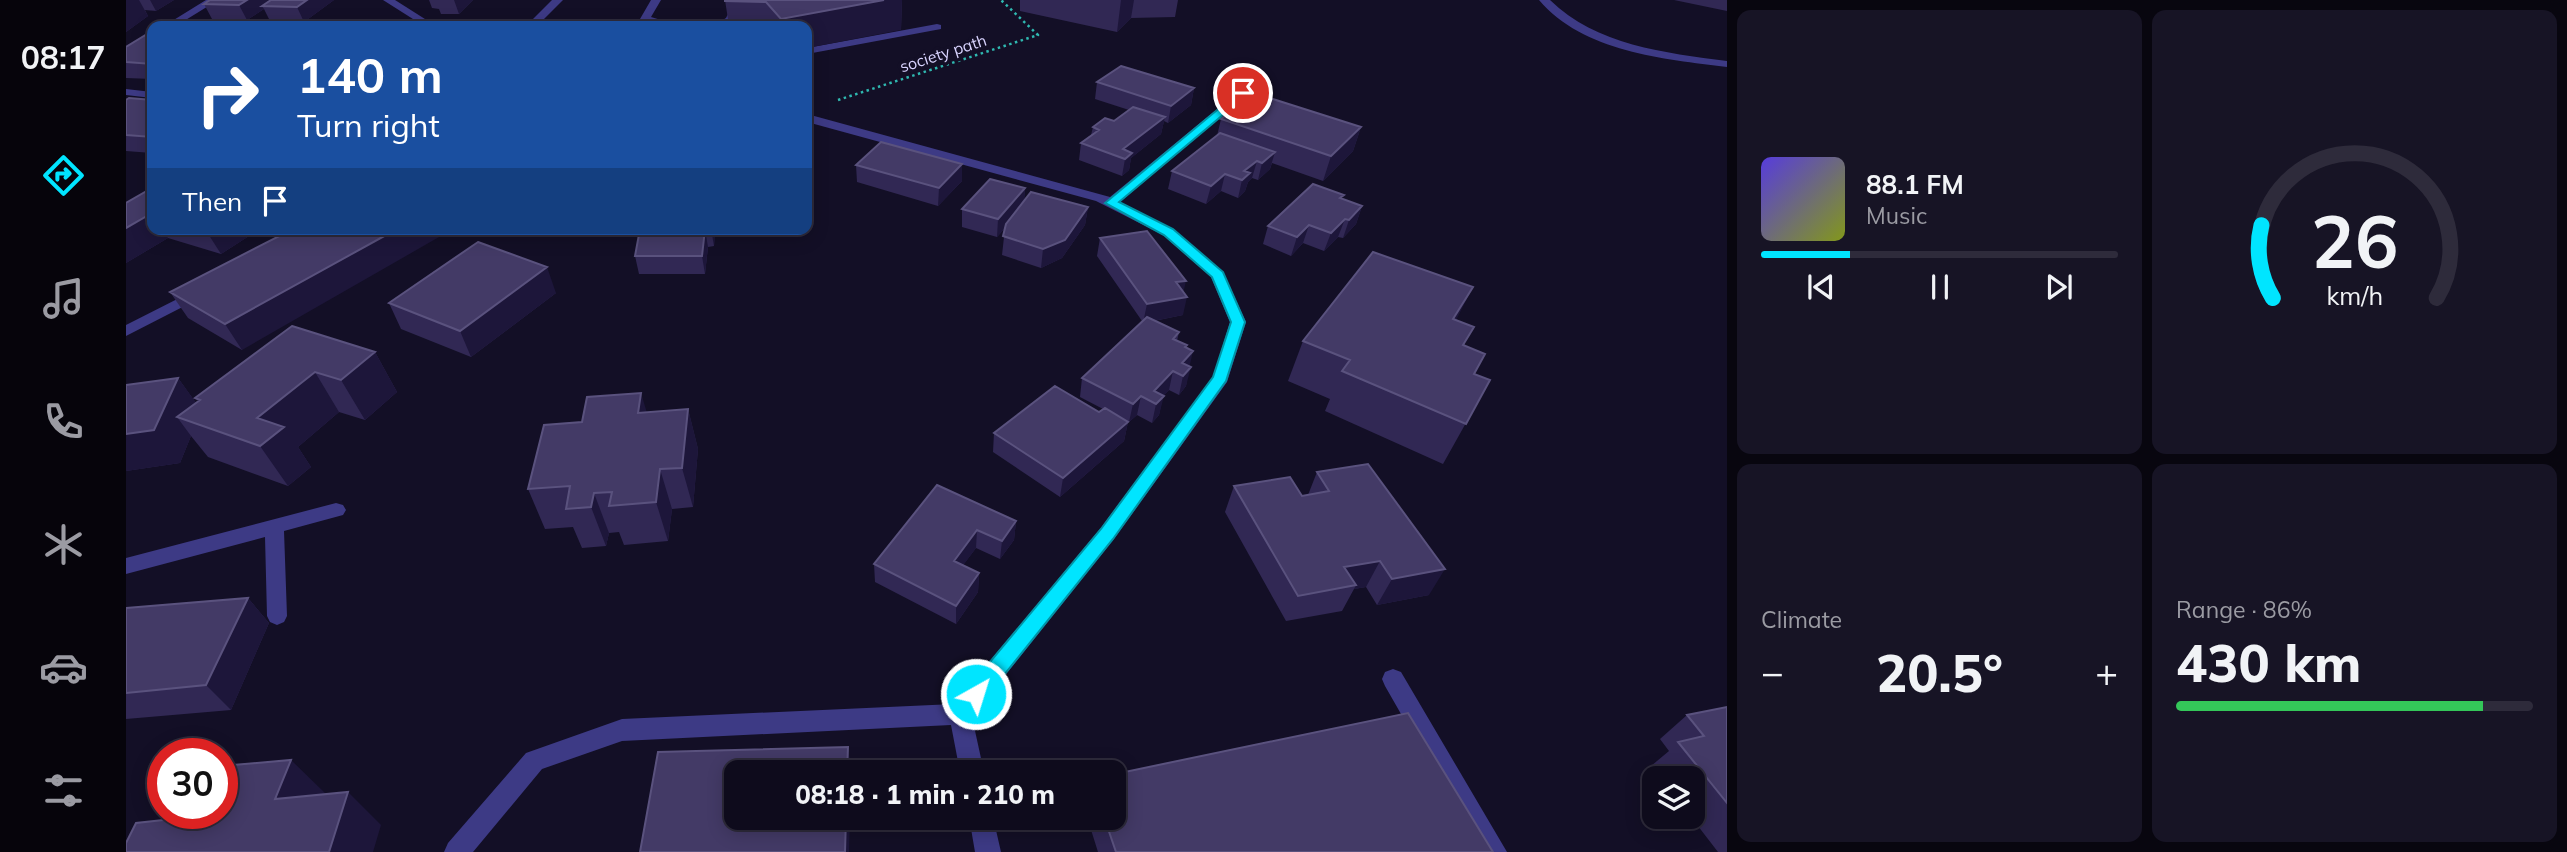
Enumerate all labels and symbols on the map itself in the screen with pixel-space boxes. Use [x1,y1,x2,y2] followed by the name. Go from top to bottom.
[897,30,989,76] street label: society path
[1213,63,1273,123] pin
[939,657,1013,731] position arrow
[147,738,238,829] speed limit sign: 30

